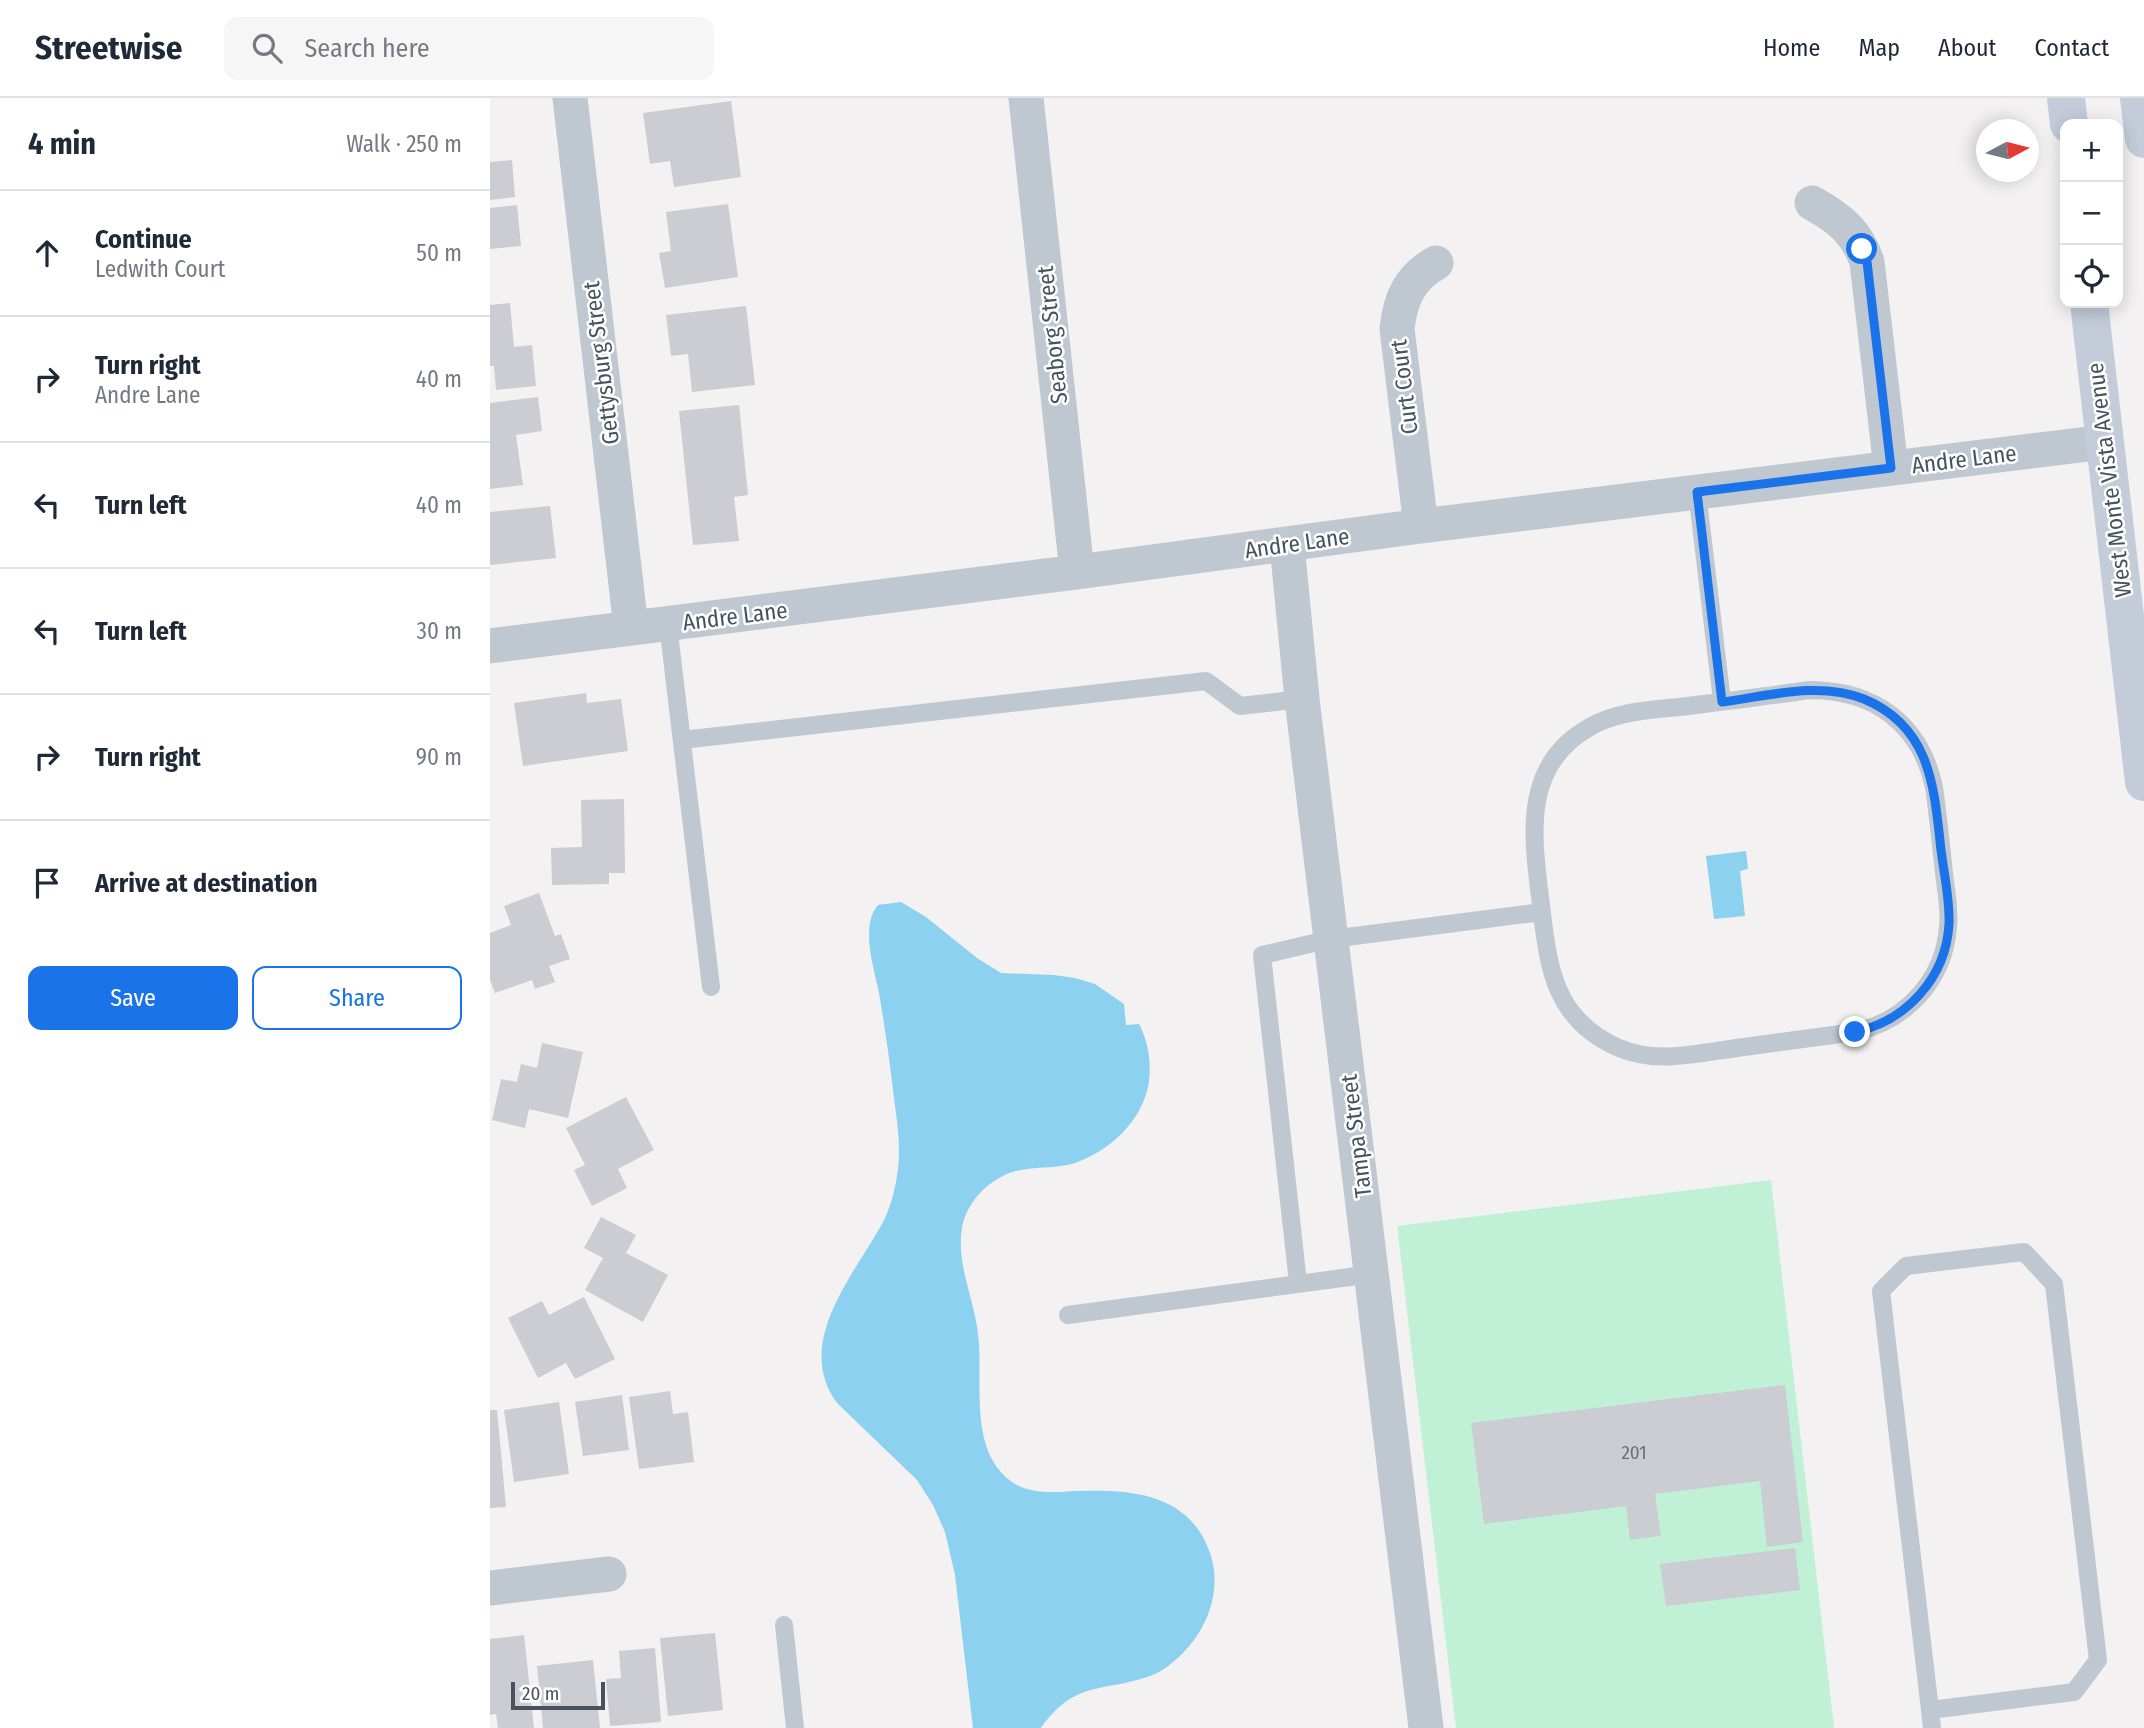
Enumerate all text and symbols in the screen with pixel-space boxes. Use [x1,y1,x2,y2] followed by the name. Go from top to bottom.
[224,17,714,80] search box
[35,28,182,68] text: Streetwise
[248,29,286,67] icon: search
[304,33,430,64] text: Search here
[1763,34,1820,62] text: Home
[1858,34,1900,62] text: Map
[1938,34,1996,62] text: About
[2034,34,2109,62] text: Contact
[1976,119,2039,182] north arrow
[2060,119,2123,308] map controls
[2060,119,2123,182] button: +
[28,126,96,162] text: 4 min
[346,130,462,158] text: Walk · 250 m
[2060,182,2123,245] button: −
[95,224,192,255] text: Continue
[1846,233,1877,264] route start
[28,234,66,272] icon: ahead
[416,239,462,267] text: 50 m
[2060,245,2123,308] button: locate
[95,255,225,283] text: Ledwith Court
[1031,264,1073,405] street label: Seaborg Street
[577,279,625,446] street label: Gettysburg Street
[1384,338,1424,436] street label: Curt Court
[95,350,201,381] text: Turn right
[28,360,66,398] icon: right
[2081,361,2137,599] street label: West Monte Vista Avenue
[416,365,462,393] text: 40 m
[95,381,200,409] text: Andre Lane
[1910,439,2018,479] street label: Andre Lane
[28,486,66,524] icon: left
[95,490,187,521] text: Turn left
[416,491,462,519] text: 40 m
[1243,522,1351,564] street label: Andre Lane
[681,596,789,636] street label: Andre Lane
[28,612,66,650] icon: left
[95,616,187,647] text: Turn left
[417,617,462,645] text: 30 m
[28,738,66,776] icon: right
[95,742,201,773] text: Turn right
[416,743,462,771] text: 90 m
[28,864,66,902] icon: arrive
[95,868,318,899] text: Arrive at destination
[28,966,238,1030] button: Save
[252,966,462,1030] button: Share
[1839,1016,1870,1047] route end
[1335,1072,1377,1199] street label: Tampa Street
[1621,1441,1647,1464] house number: 201
[511,1679,606,1711] scale bar
[522,1682,559,1705] text: 20 m

